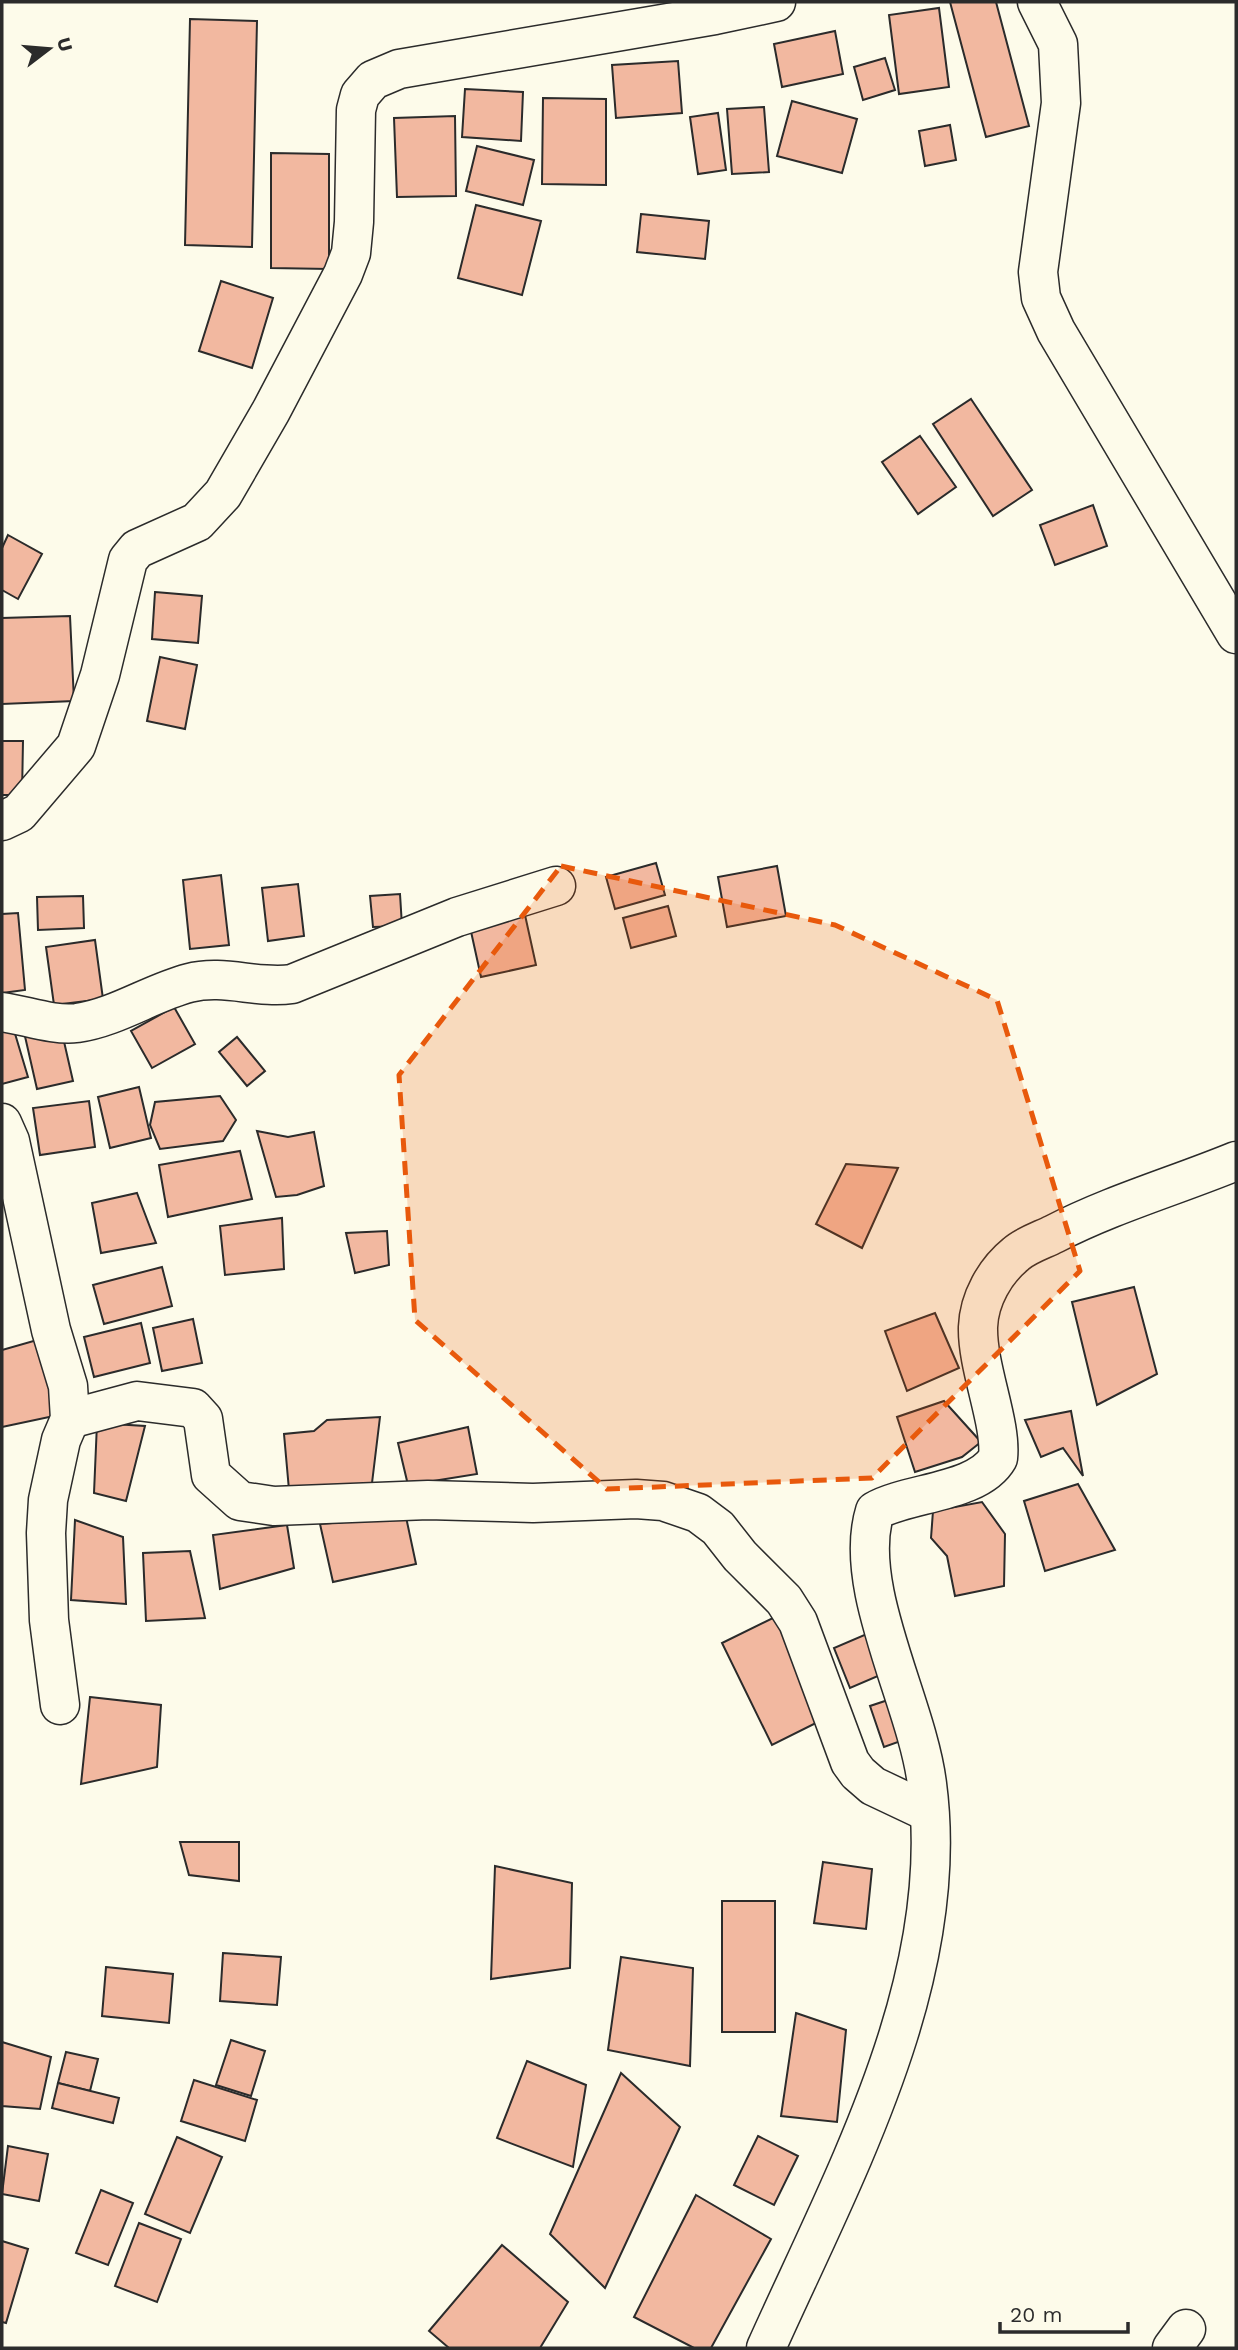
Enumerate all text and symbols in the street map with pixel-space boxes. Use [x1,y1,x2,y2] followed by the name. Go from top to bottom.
[14,14,84,84] north arrow
[52,35,78,54] text: U
[1000,2290,1128,2334] scale bar
[1010,2302,1062,2327] text: 20 m

